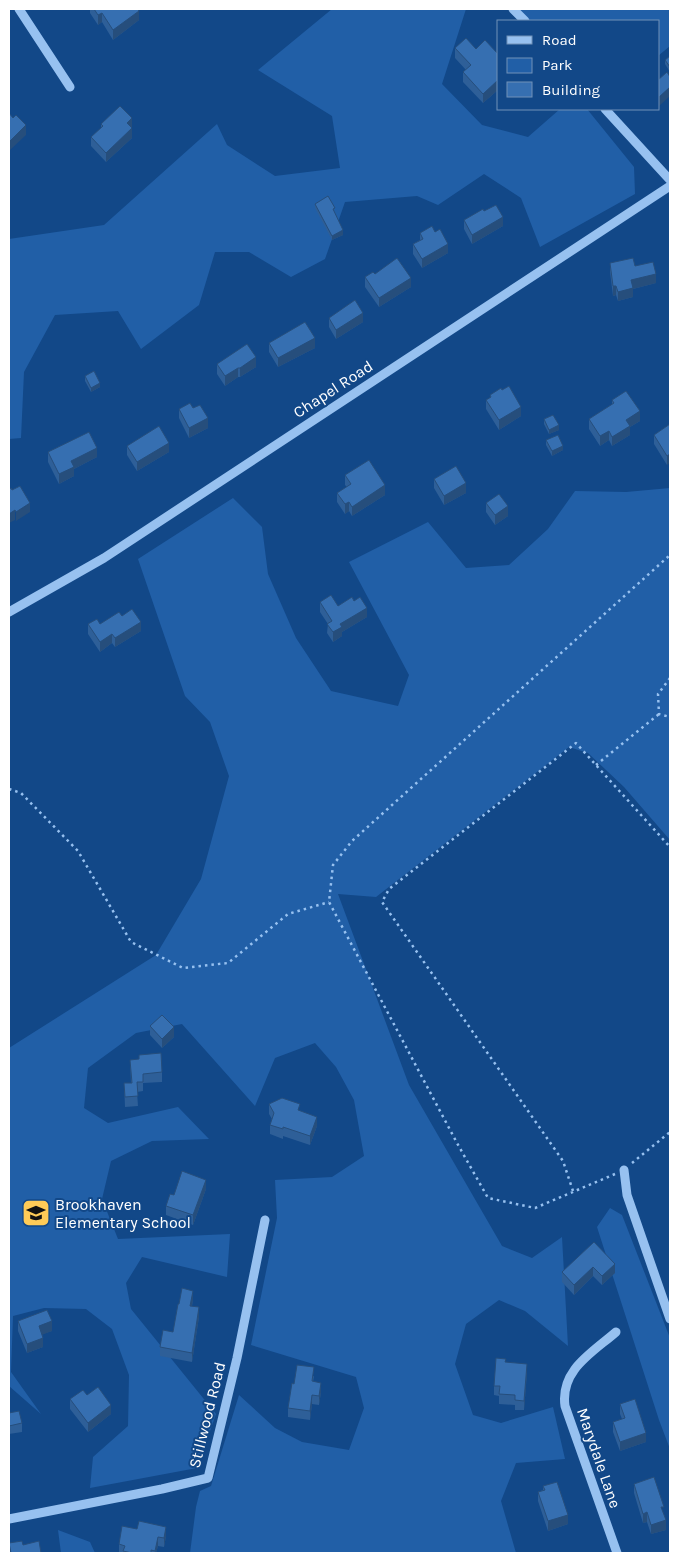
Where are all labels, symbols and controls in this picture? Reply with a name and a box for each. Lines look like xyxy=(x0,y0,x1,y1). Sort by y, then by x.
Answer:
legend xyxy=(497,20,659,110)
text: Road xyxy=(542,31,577,49)
text: Park xyxy=(542,56,572,74)
text: Building xyxy=(542,81,600,99)
street label: Chapel Road xyxy=(290,356,376,422)
place label: Brookhaven Elementary School xyxy=(55,1195,191,1232)
school or university icon: Brookhaven Elementary School xyxy=(21,1198,51,1228)
street label: Stillwood Road xyxy=(185,1360,229,1470)
street label: Marydale Lane xyxy=(573,1405,625,1511)

